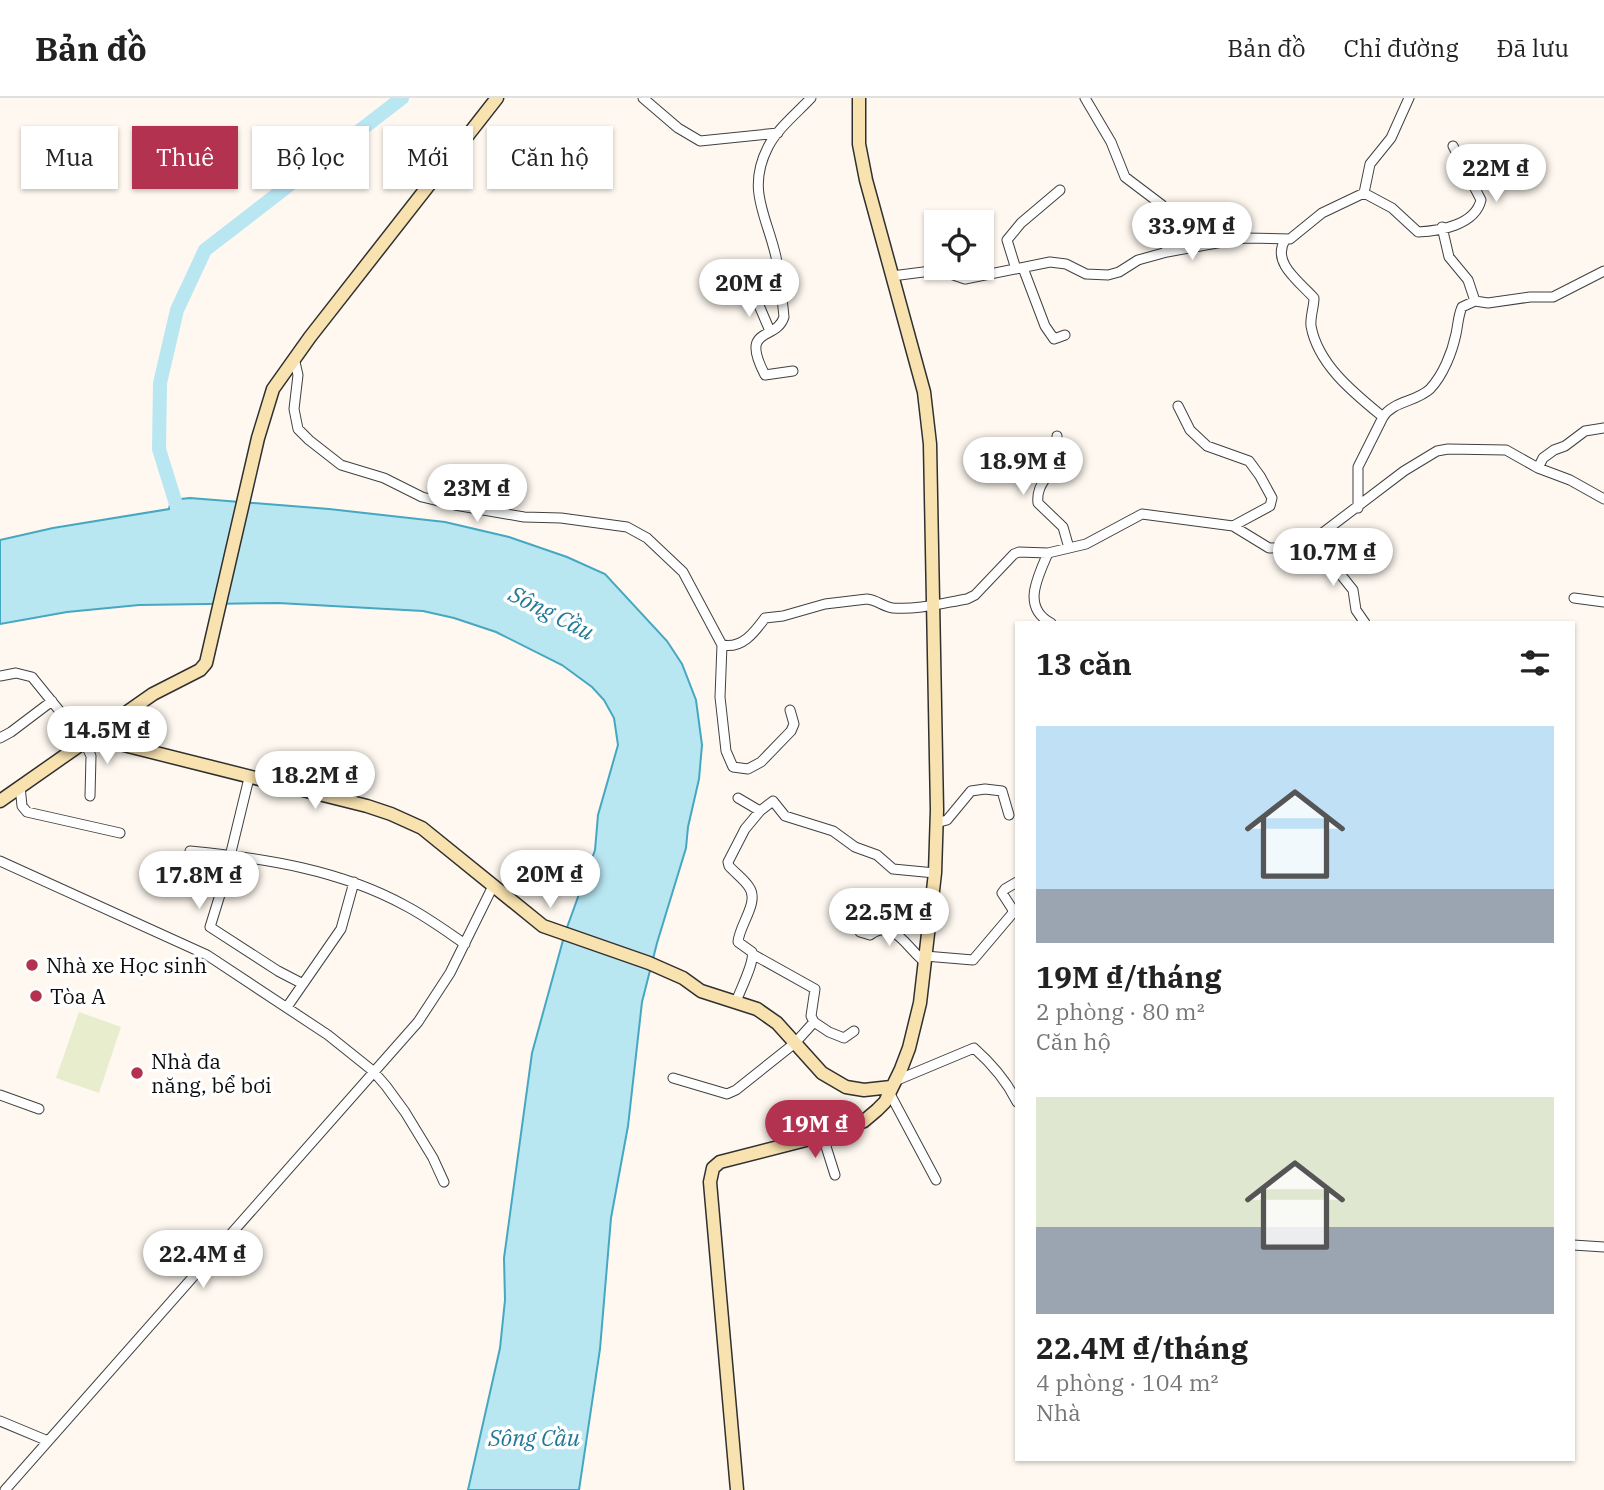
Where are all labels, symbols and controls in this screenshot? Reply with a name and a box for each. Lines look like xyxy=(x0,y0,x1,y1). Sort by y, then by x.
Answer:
text: Bản đồ xyxy=(35,27,147,70)
text: Bản đồ xyxy=(1227,32,1305,64)
text: Chỉ đường xyxy=(1343,32,1458,64)
text: Đã lưu xyxy=(1496,32,1569,64)
chip: Mua xyxy=(21,126,118,189)
chip: Thuê xyxy=(132,126,238,189)
chip: Bộ lọc xyxy=(252,126,369,189)
chip: Mới xyxy=(383,126,473,189)
chip: Căn hộ xyxy=(487,126,613,189)
pin: 22M ₫ xyxy=(1447,144,1545,204)
text: 22M ₫ xyxy=(1462,152,1530,182)
pin: 33.9M ₫ xyxy=(1127,202,1257,262)
map controls xyxy=(924,210,994,280)
button: locate xyxy=(924,210,994,280)
text: 33.9M ₫ xyxy=(1148,210,1236,240)
pin: 20M ₫ xyxy=(700,260,798,319)
text: 20M ₫ xyxy=(715,267,783,297)
pin: 18.9M ₫ xyxy=(958,438,1088,497)
text: 18.9M ₫ xyxy=(979,445,1067,475)
pin: 23M ₫ xyxy=(428,464,526,524)
text: 23M ₫ xyxy=(443,472,511,502)
pin: 10.7M ₫ xyxy=(1268,528,1398,588)
text: 10.7M ₫ xyxy=(1289,536,1377,566)
water label: Sông Cầu xyxy=(503,577,600,646)
text: 13 căn xyxy=(1036,644,1132,683)
icon: filters xyxy=(1516,644,1554,682)
pin: 14.5M ₫ xyxy=(42,706,172,766)
text: 14.5M ₫ xyxy=(63,714,151,744)
pin: 18.2M ₫ xyxy=(250,752,380,811)
text: 18.2M ₫ xyxy=(271,759,359,789)
icon: home xyxy=(1232,771,1358,897)
pin: 20M ₫ xyxy=(501,850,599,910)
pin: 17.8M ₫ xyxy=(134,852,264,911)
text: 20M ₫ xyxy=(516,858,584,888)
text: 17.8M ₫ xyxy=(155,859,243,889)
pin: 22.5M ₫ xyxy=(824,888,954,948)
text: 22.5M ₫ xyxy=(845,896,933,926)
place label: Nhà xe Học sinh xyxy=(46,951,207,979)
marker: Nhà xe Học sinh xyxy=(24,957,40,973)
text: 19M ₫/tháng xyxy=(1036,957,1222,996)
place label: Tòa A xyxy=(50,982,106,1010)
marker: Tòa A xyxy=(28,988,44,1004)
text: 2 phòng · 80 m² xyxy=(1036,996,1205,1026)
text: Căn hộ xyxy=(1036,1026,1111,1056)
place label: Nhà đa năng, bể bơi xyxy=(151,1047,272,1099)
marker: Nhà đa năng, bể bơi xyxy=(129,1065,145,1081)
pin: 19M ₫ xyxy=(766,1100,864,1160)
text: 19M ₫ xyxy=(781,1108,849,1138)
icon: home xyxy=(1232,1142,1358,1268)
pin: 22.4M ₫ xyxy=(138,1230,268,1290)
text: 22.4M ₫ xyxy=(159,1238,247,1268)
text: 22.4M ₫/tháng xyxy=(1036,1328,1248,1367)
text: 4 phòng · 104 m² xyxy=(1036,1367,1219,1397)
text: Nhà xyxy=(1036,1397,1081,1427)
water label: Sông Cầu xyxy=(487,1422,580,1452)

